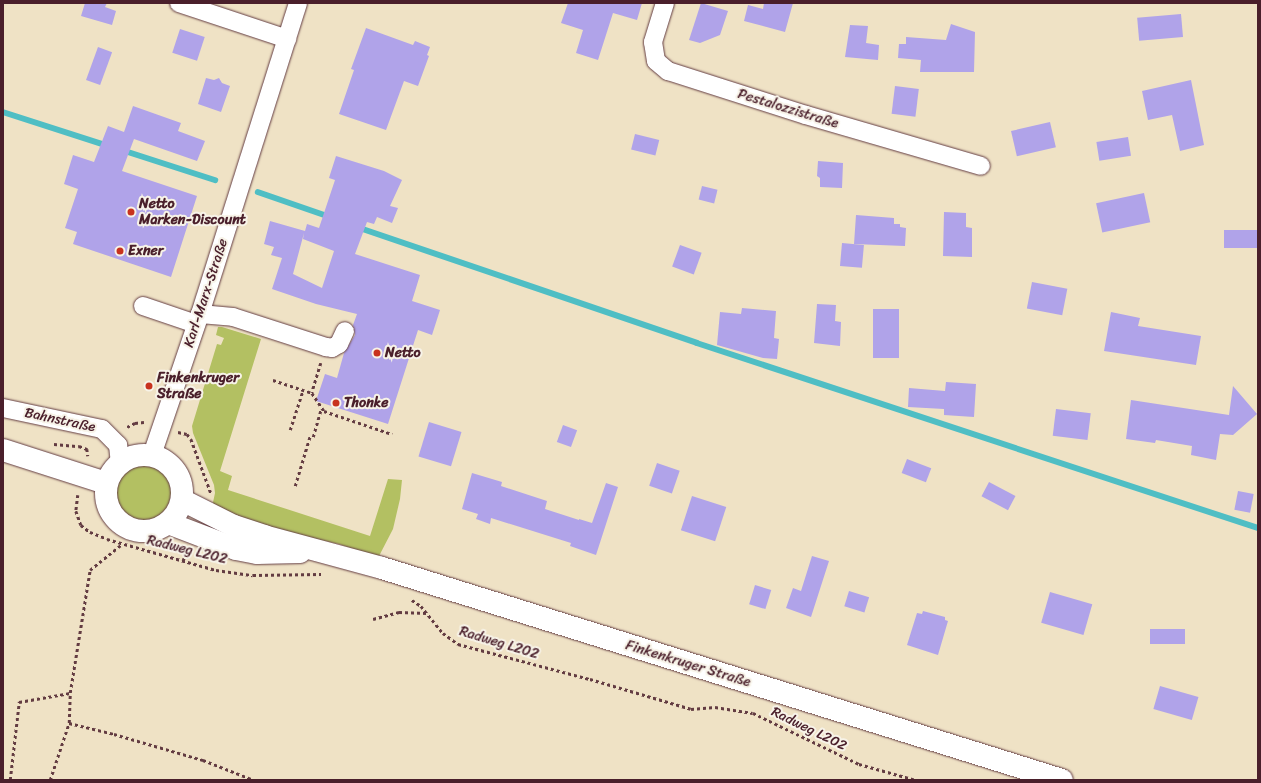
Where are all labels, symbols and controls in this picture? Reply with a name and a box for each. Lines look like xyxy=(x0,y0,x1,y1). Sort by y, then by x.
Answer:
street label: Pestalozzistraße xyxy=(736,86,840,132)
place label: Netto Marken-Discount xyxy=(139,196,246,228)
marker: Netto Marken-Discount xyxy=(126,207,136,217)
street label: Karl-Marx-Straße xyxy=(180,236,232,350)
place label: Exner xyxy=(128,243,163,259)
marker: Exner xyxy=(115,246,125,256)
place label: Netto xyxy=(385,345,421,361)
marker: Netto xyxy=(372,348,382,358)
place label: Finkenkruger Straße xyxy=(157,370,239,402)
marker: Finkenkruger Straße xyxy=(144,381,154,391)
place label: Thonke xyxy=(344,395,388,411)
marker: Thonke xyxy=(331,398,341,408)
street label: Bahnstraße xyxy=(23,404,97,436)
street label: Radweg L202 xyxy=(145,532,229,568)
street label: Radweg L202 xyxy=(457,623,541,663)
street label: Finkenkruger Straße xyxy=(623,637,753,691)
street label: Radweg L202 xyxy=(768,703,850,755)

